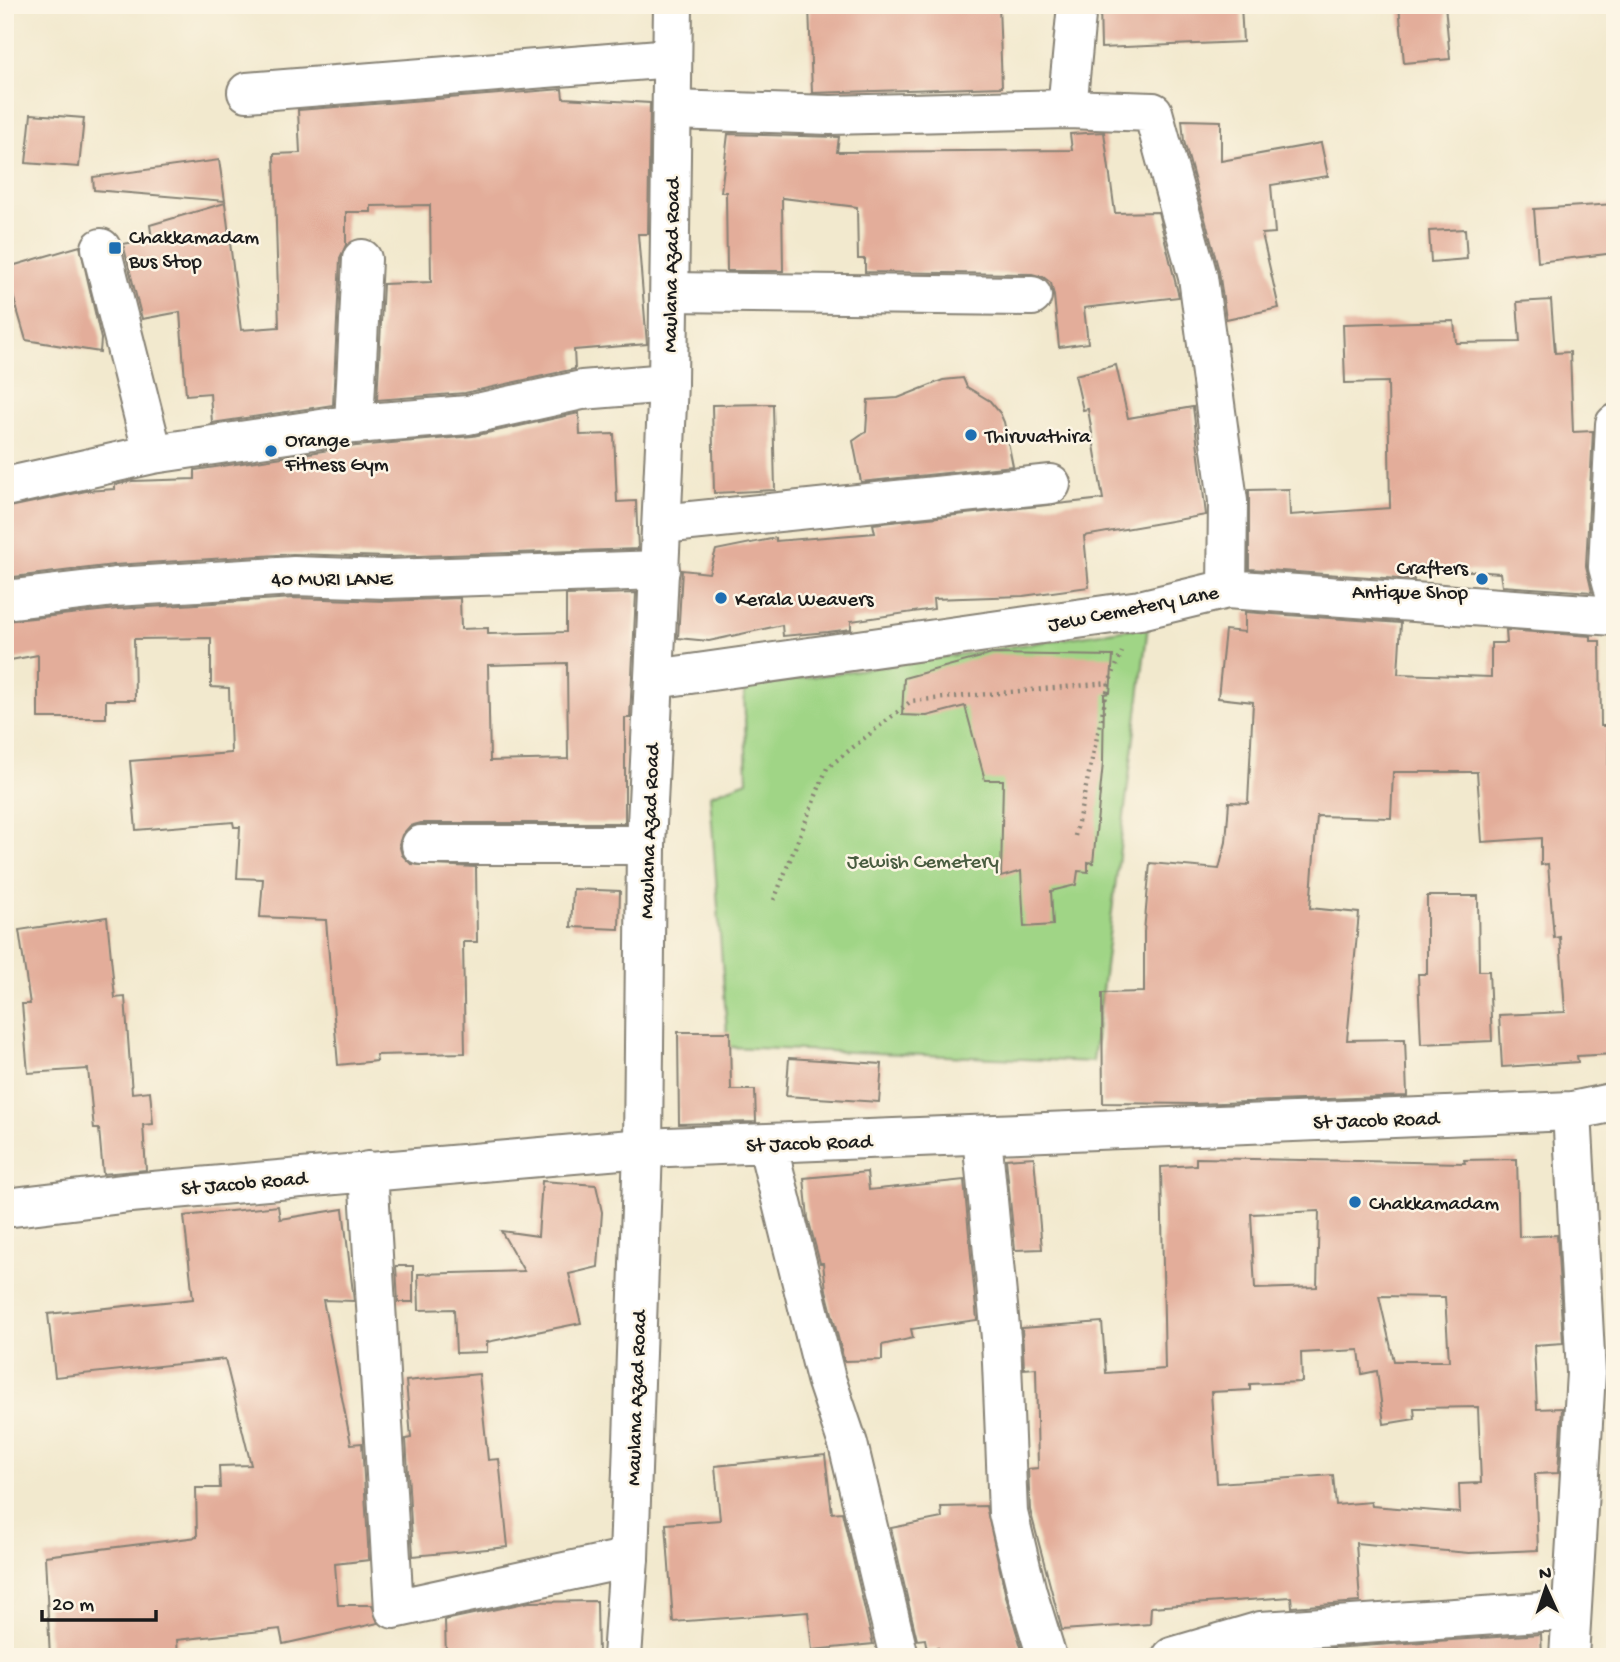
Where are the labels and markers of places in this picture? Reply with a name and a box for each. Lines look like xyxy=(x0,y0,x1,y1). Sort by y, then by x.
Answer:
place label: Chakkamadam Bus Stop xyxy=(128,227,259,276)
marker: Chakkamadam Bus Stop xyxy=(107,240,123,256)
place label: Thiruvathira xyxy=(984,426,1092,451)
marker: Thiruvathira xyxy=(963,427,979,443)
place label: Orange Fitness Gym xyxy=(284,430,389,479)
marker: Orange Fitness Gym xyxy=(263,443,279,459)
place label: Crafters Antique Shop xyxy=(1352,558,1469,607)
marker: Crafters Antique Shop xyxy=(1474,571,1490,587)
place label: Kerala Weavers xyxy=(735,589,875,614)
marker: Kerala Weavers xyxy=(713,590,729,606)
place label: Chakkamadam xyxy=(1369,1193,1499,1218)
marker: Chakkamadam xyxy=(1347,1194,1363,1210)

